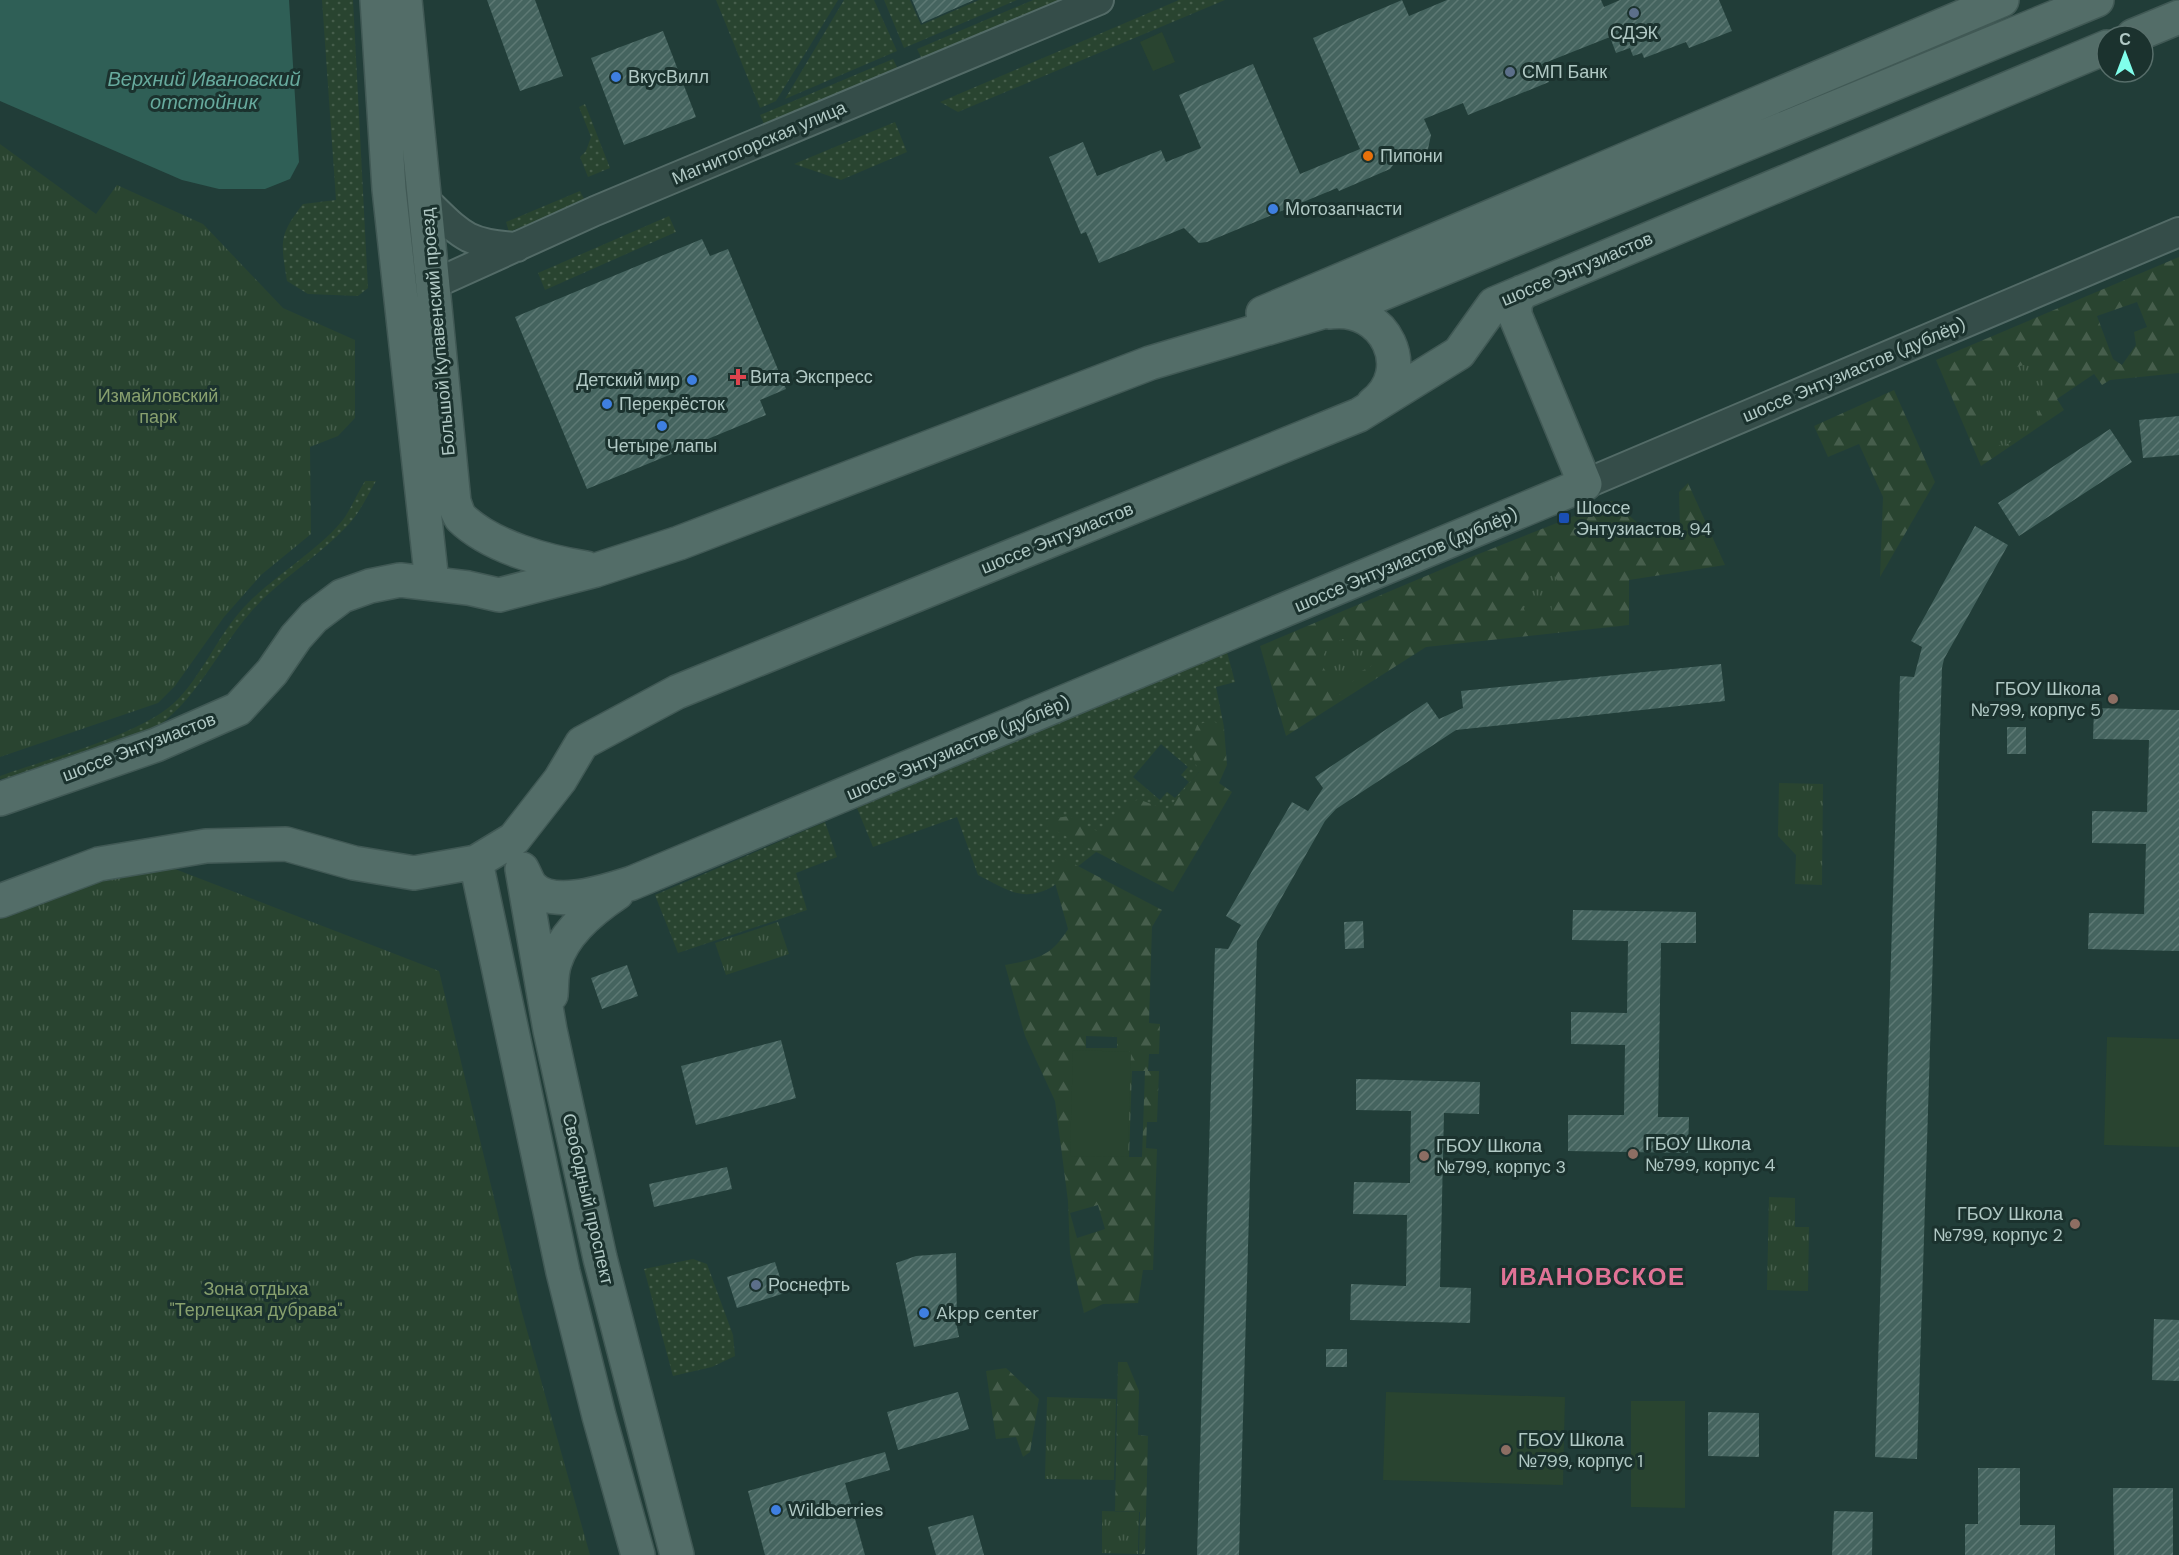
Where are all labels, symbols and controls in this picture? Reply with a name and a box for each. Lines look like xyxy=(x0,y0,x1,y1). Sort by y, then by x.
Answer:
marker: СДЭК xyxy=(1627,6,1641,20)
place label: СДЭК xyxy=(1610,21,1659,45)
north arrow xyxy=(2095,24,2155,84)
text: С xyxy=(2119,29,2131,50)
place label: СМП Банк xyxy=(1522,60,1607,84)
place label: ВкусВилл xyxy=(628,65,709,89)
marker: СМП Банк xyxy=(1503,65,1517,79)
water label: Верхний Ивановский отстойник xyxy=(107,66,301,115)
marker: ВкусВилл xyxy=(609,70,623,84)
street label: Магнитогорская улица xyxy=(668,95,851,191)
place label: Пипони xyxy=(1380,144,1443,168)
marker: Пипони xyxy=(1361,149,1375,163)
place label: Мотозапчасти xyxy=(1285,197,1402,221)
marker: Мотозапчасти xyxy=(1266,202,1280,216)
street label: Большой Купавенский проезд xyxy=(415,207,461,457)
street label: шоссе Энтузиастов xyxy=(1498,226,1656,312)
street label: шоссе Энтузиастов (дублёр) xyxy=(1739,312,1969,428)
place label: Вита Экспресс xyxy=(750,365,873,389)
place label: Детский мир xyxy=(576,368,680,392)
marker: Вита Экспресс xyxy=(731,370,745,384)
marker: Детский мир xyxy=(685,373,699,387)
park label: Измайловский парк xyxy=(98,384,218,429)
place label: Перекрёсток xyxy=(619,392,725,416)
marker: Перекрёсток xyxy=(600,397,614,411)
marker: Четыре лапы xyxy=(655,419,669,433)
place label: Четыре лапы xyxy=(607,434,717,458)
street label: шоссе Энтузиастов xyxy=(977,496,1137,580)
place label: Шоссе Энтузиастов, 94 xyxy=(1576,496,1712,541)
street label: шоссе Энтузиастов (дублёр) xyxy=(1291,502,1521,618)
marker: Шоссе Энтузиастов, 94 xyxy=(1557,511,1571,525)
place label: ГБОУ Школа №799, корпус 5 xyxy=(1970,677,2102,722)
street label: шоссе Энтузиастов (дублёр) xyxy=(843,690,1073,806)
marker: ГБОУ Школа №799, корпус 5 xyxy=(2106,692,2120,706)
street label: шоссе Энтузиастов xyxy=(59,707,219,787)
street label: Свободный проспект xyxy=(557,1111,619,1287)
place label: ГБОУ Школа №799, корпус 4 xyxy=(1645,1132,1776,1177)
place label: ГБОУ Школа №799, корпус 3 xyxy=(1436,1134,1566,1179)
marker: ГБОУ Школа №799, корпус 4 xyxy=(1626,1147,1640,1161)
marker: ГБОУ Школа №799, корпус 3 xyxy=(1417,1149,1431,1163)
place label: ГБОУ Школа №799, корпус 2 xyxy=(1933,1202,2064,1247)
marker: ГБОУ Школа №799, корпус 2 xyxy=(2068,1217,2082,1231)
district label: ИВАНОВСКОЕ xyxy=(1501,1261,1685,1292)
place label: Роснефть xyxy=(768,1273,850,1297)
park label: Зона отдыха "Терлецкая дубрава" xyxy=(170,1277,342,1322)
marker: Роснефть xyxy=(749,1278,763,1292)
place label: Akpp center xyxy=(936,1301,1039,1325)
marker: Akpp center xyxy=(917,1306,931,1320)
place label: ГБОУ Школа №799, корпус 1 xyxy=(1518,1428,1643,1473)
marker: ГБОУ Школа №799, корпус 1 xyxy=(1499,1443,1513,1457)
place label: Wildberries xyxy=(788,1498,883,1522)
marker: Wildberries xyxy=(769,1503,783,1517)

